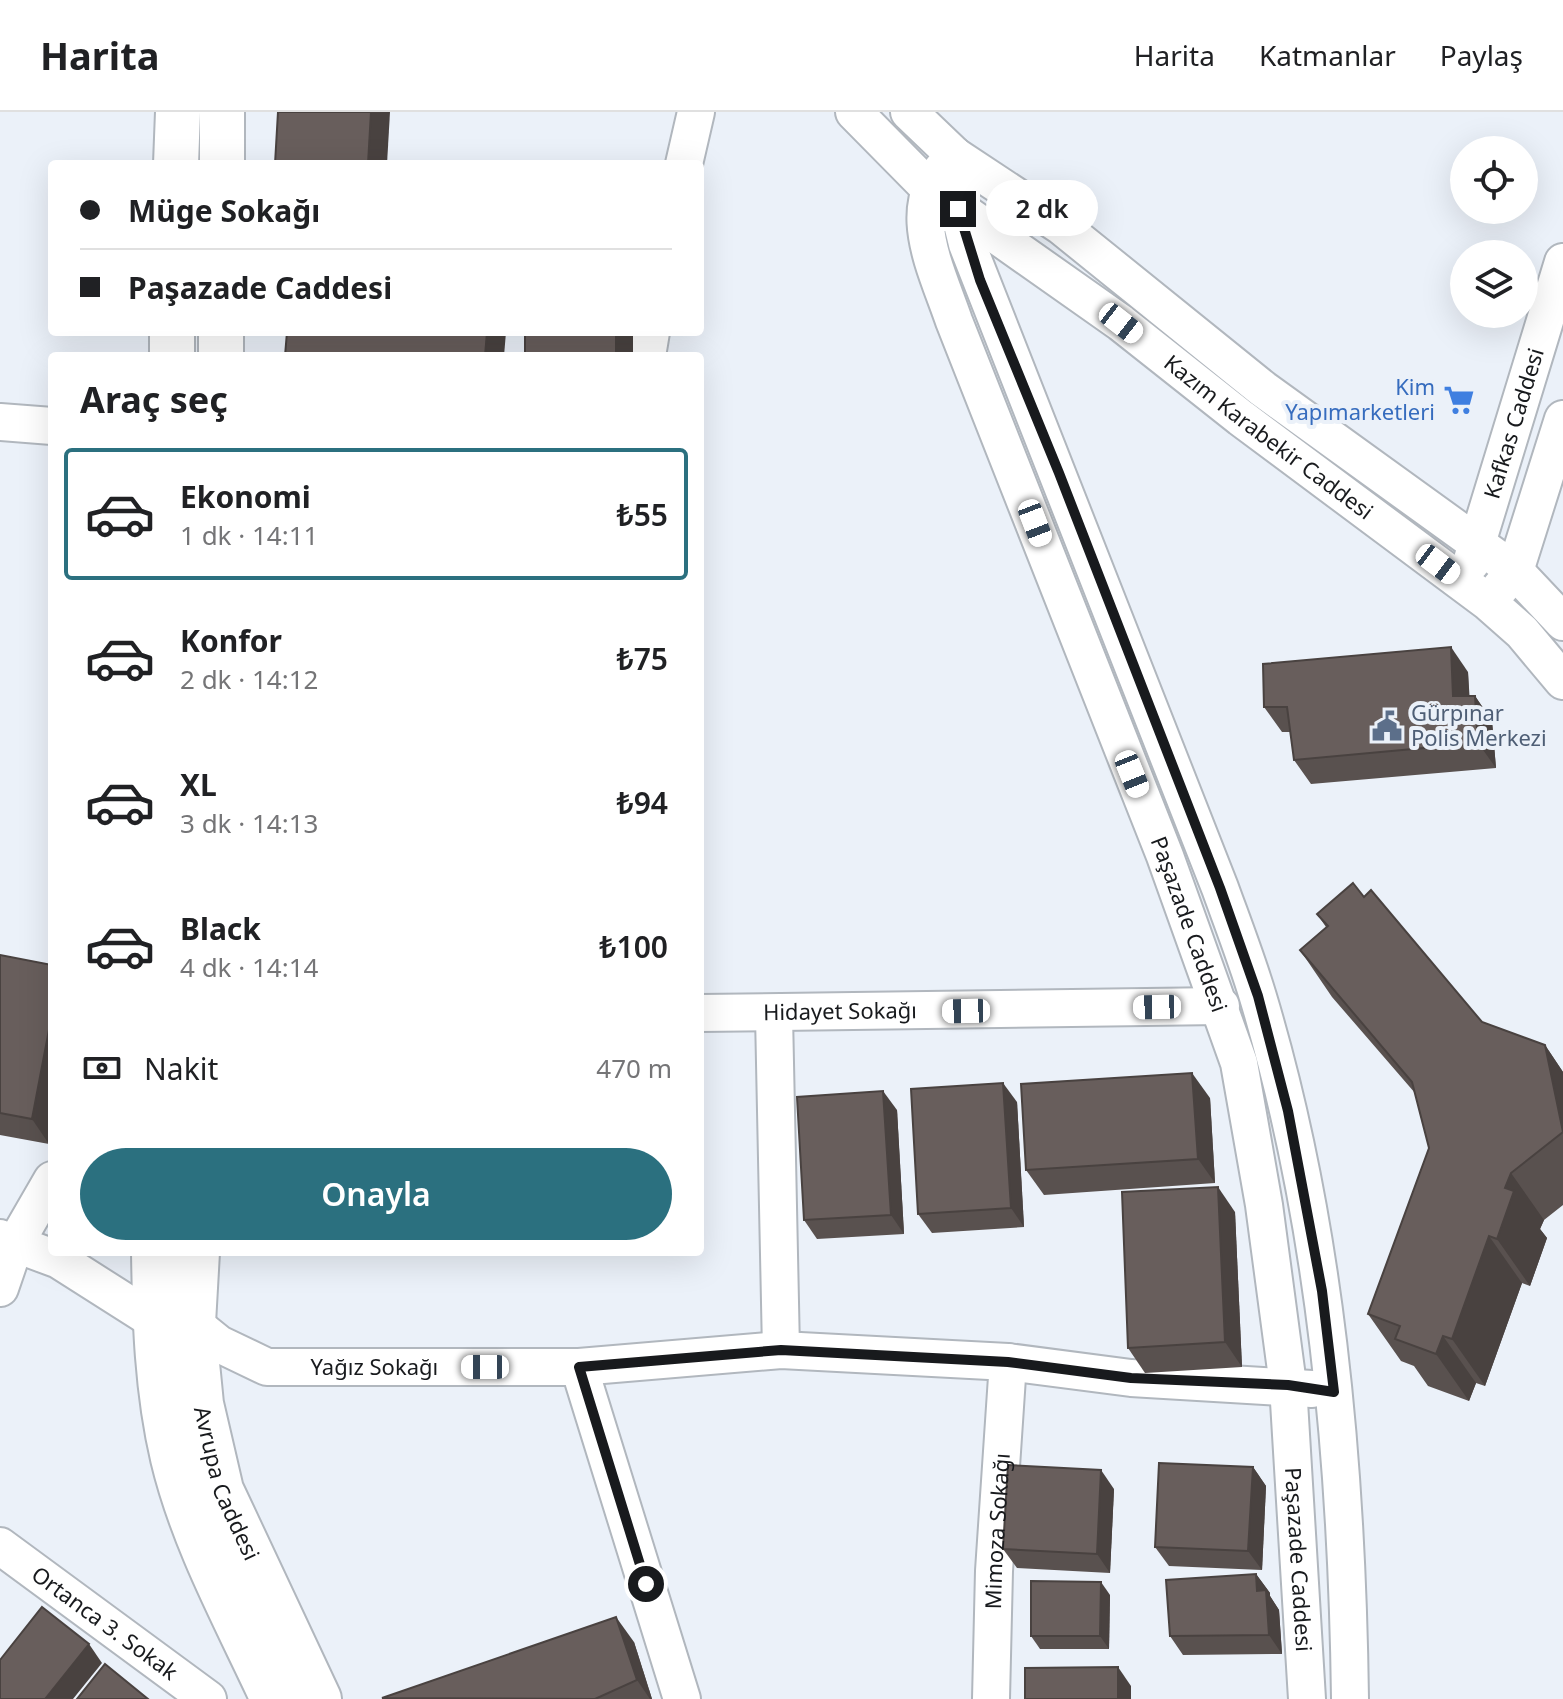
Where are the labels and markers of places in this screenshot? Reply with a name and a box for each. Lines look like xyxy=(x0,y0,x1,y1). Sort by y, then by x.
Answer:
place label: Kim Yapımarketleri xyxy=(1285,371,1435,426)
supermarket icon: Kim Yapımarketleri xyxy=(1442,383,1476,417)
place label: Gürpınar Polis Merkezi xyxy=(1411,697,1547,752)
public building icon: Gürpınar Polis Merkezi xyxy=(1370,709,1404,743)

